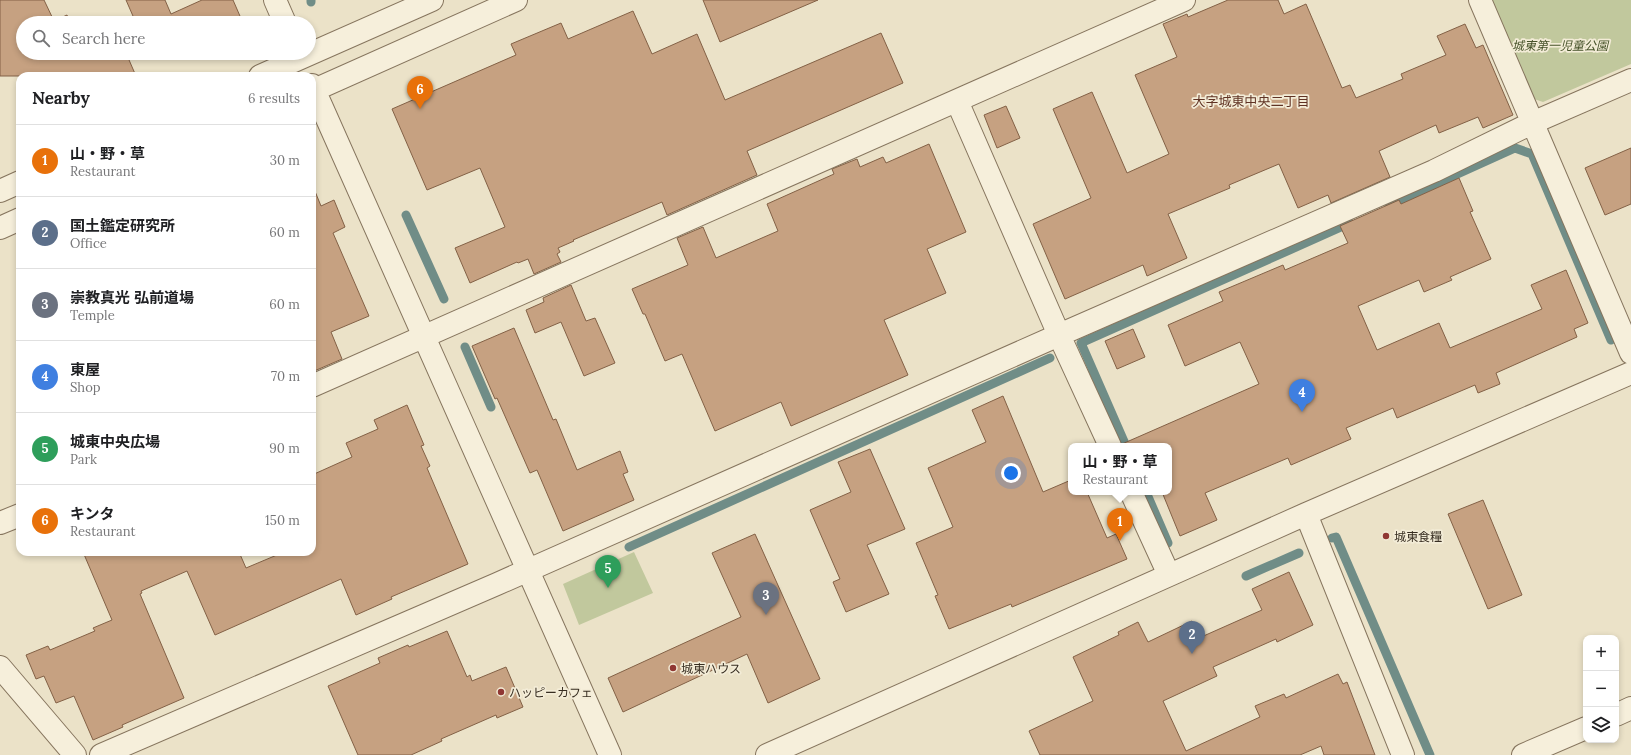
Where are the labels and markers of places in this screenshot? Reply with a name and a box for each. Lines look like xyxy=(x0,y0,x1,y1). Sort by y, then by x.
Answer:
pin: 6 xyxy=(407,76,433,109)
pin: 4 xyxy=(1289,379,1315,412)
pin: 1 xyxy=(1107,508,1133,541)
place label: 城東食糧 xyxy=(1394,529,1442,544)
marker: 城東食糧 xyxy=(1381,531,1391,541)
pin: 5 xyxy=(595,555,621,588)
pin: 3 xyxy=(753,582,779,615)
pin: 2 xyxy=(1179,621,1205,654)
place label: 城東ハウス xyxy=(681,661,741,676)
marker: 城東ハウス xyxy=(668,663,678,673)
place label: ハッピーカフェ xyxy=(509,685,593,700)
marker: ハッピーカフェ xyxy=(496,687,506,697)

